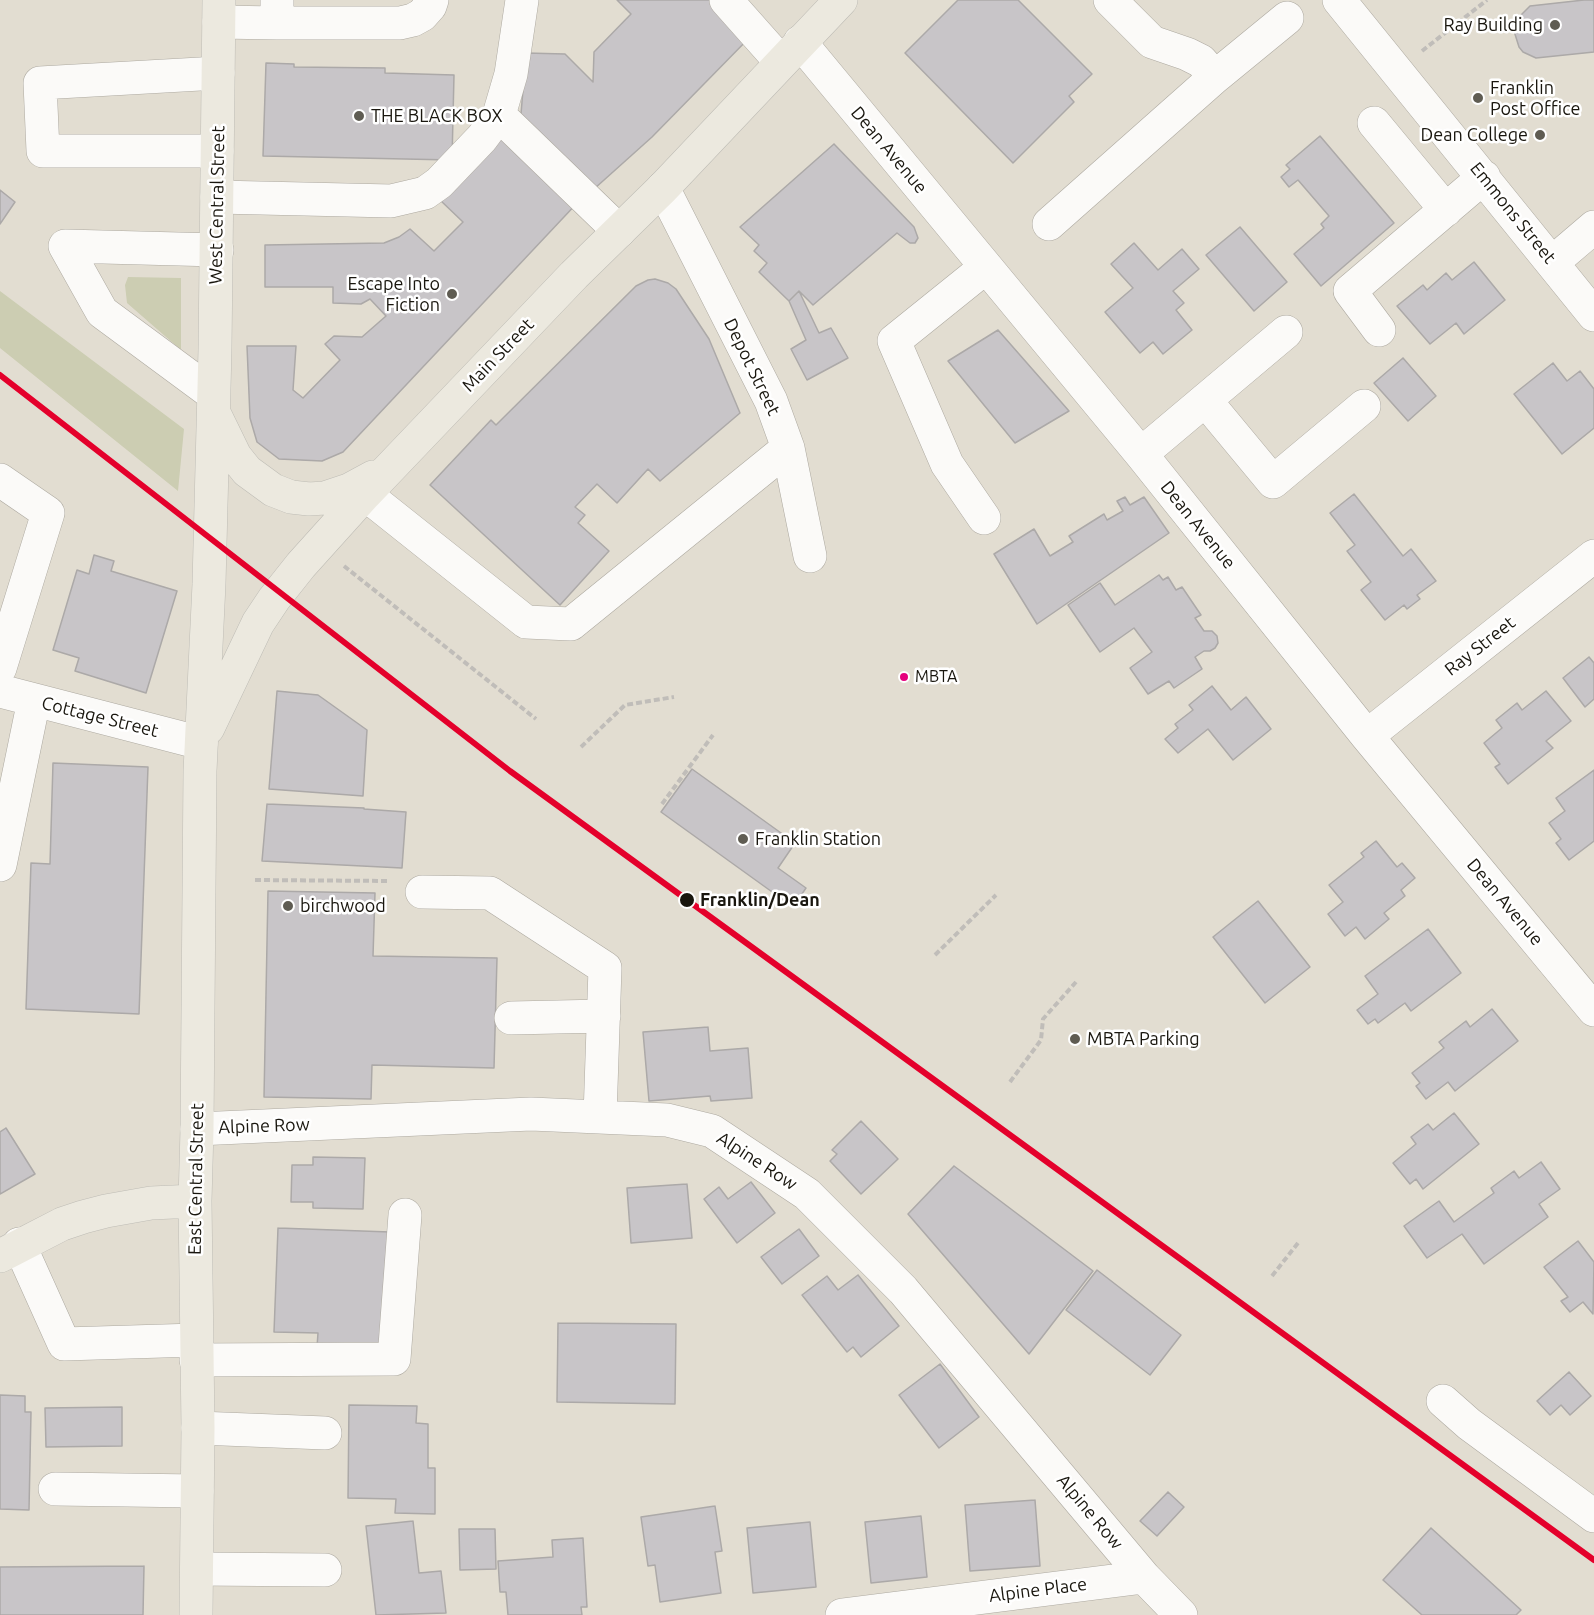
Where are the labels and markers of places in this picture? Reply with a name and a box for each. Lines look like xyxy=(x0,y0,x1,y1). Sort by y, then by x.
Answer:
place label: Ray Building xyxy=(1443,14,1543,36)
marker: Ray Building xyxy=(1548,18,1562,32)
place label: Franklin Post Office xyxy=(1490,77,1580,119)
marker: Franklin Post Office xyxy=(1471,91,1485,105)
place label: THE BLACK BOX xyxy=(371,105,503,127)
marker: THE BLACK BOX xyxy=(352,109,366,123)
place label: Dean College xyxy=(1421,124,1528,146)
marker: Dean College xyxy=(1533,128,1547,142)
place label: Escape Into Fiction xyxy=(347,273,440,316)
marker: Escape Into Fiction xyxy=(445,287,459,301)
place label: MBTA xyxy=(915,667,957,687)
marker: MBTA xyxy=(898,671,910,683)
place label: Franklin Station xyxy=(755,828,881,850)
marker: Franklin Station xyxy=(736,832,750,846)
place label: Franklin/Dean xyxy=(700,889,820,911)
marker: Franklin/Dean xyxy=(678,891,696,909)
place label: birchwood xyxy=(300,895,386,917)
marker: birchwood xyxy=(281,899,295,913)
place label: MBTA Parking xyxy=(1087,1028,1200,1050)
marker: MBTA Parking xyxy=(1068,1032,1082,1046)

